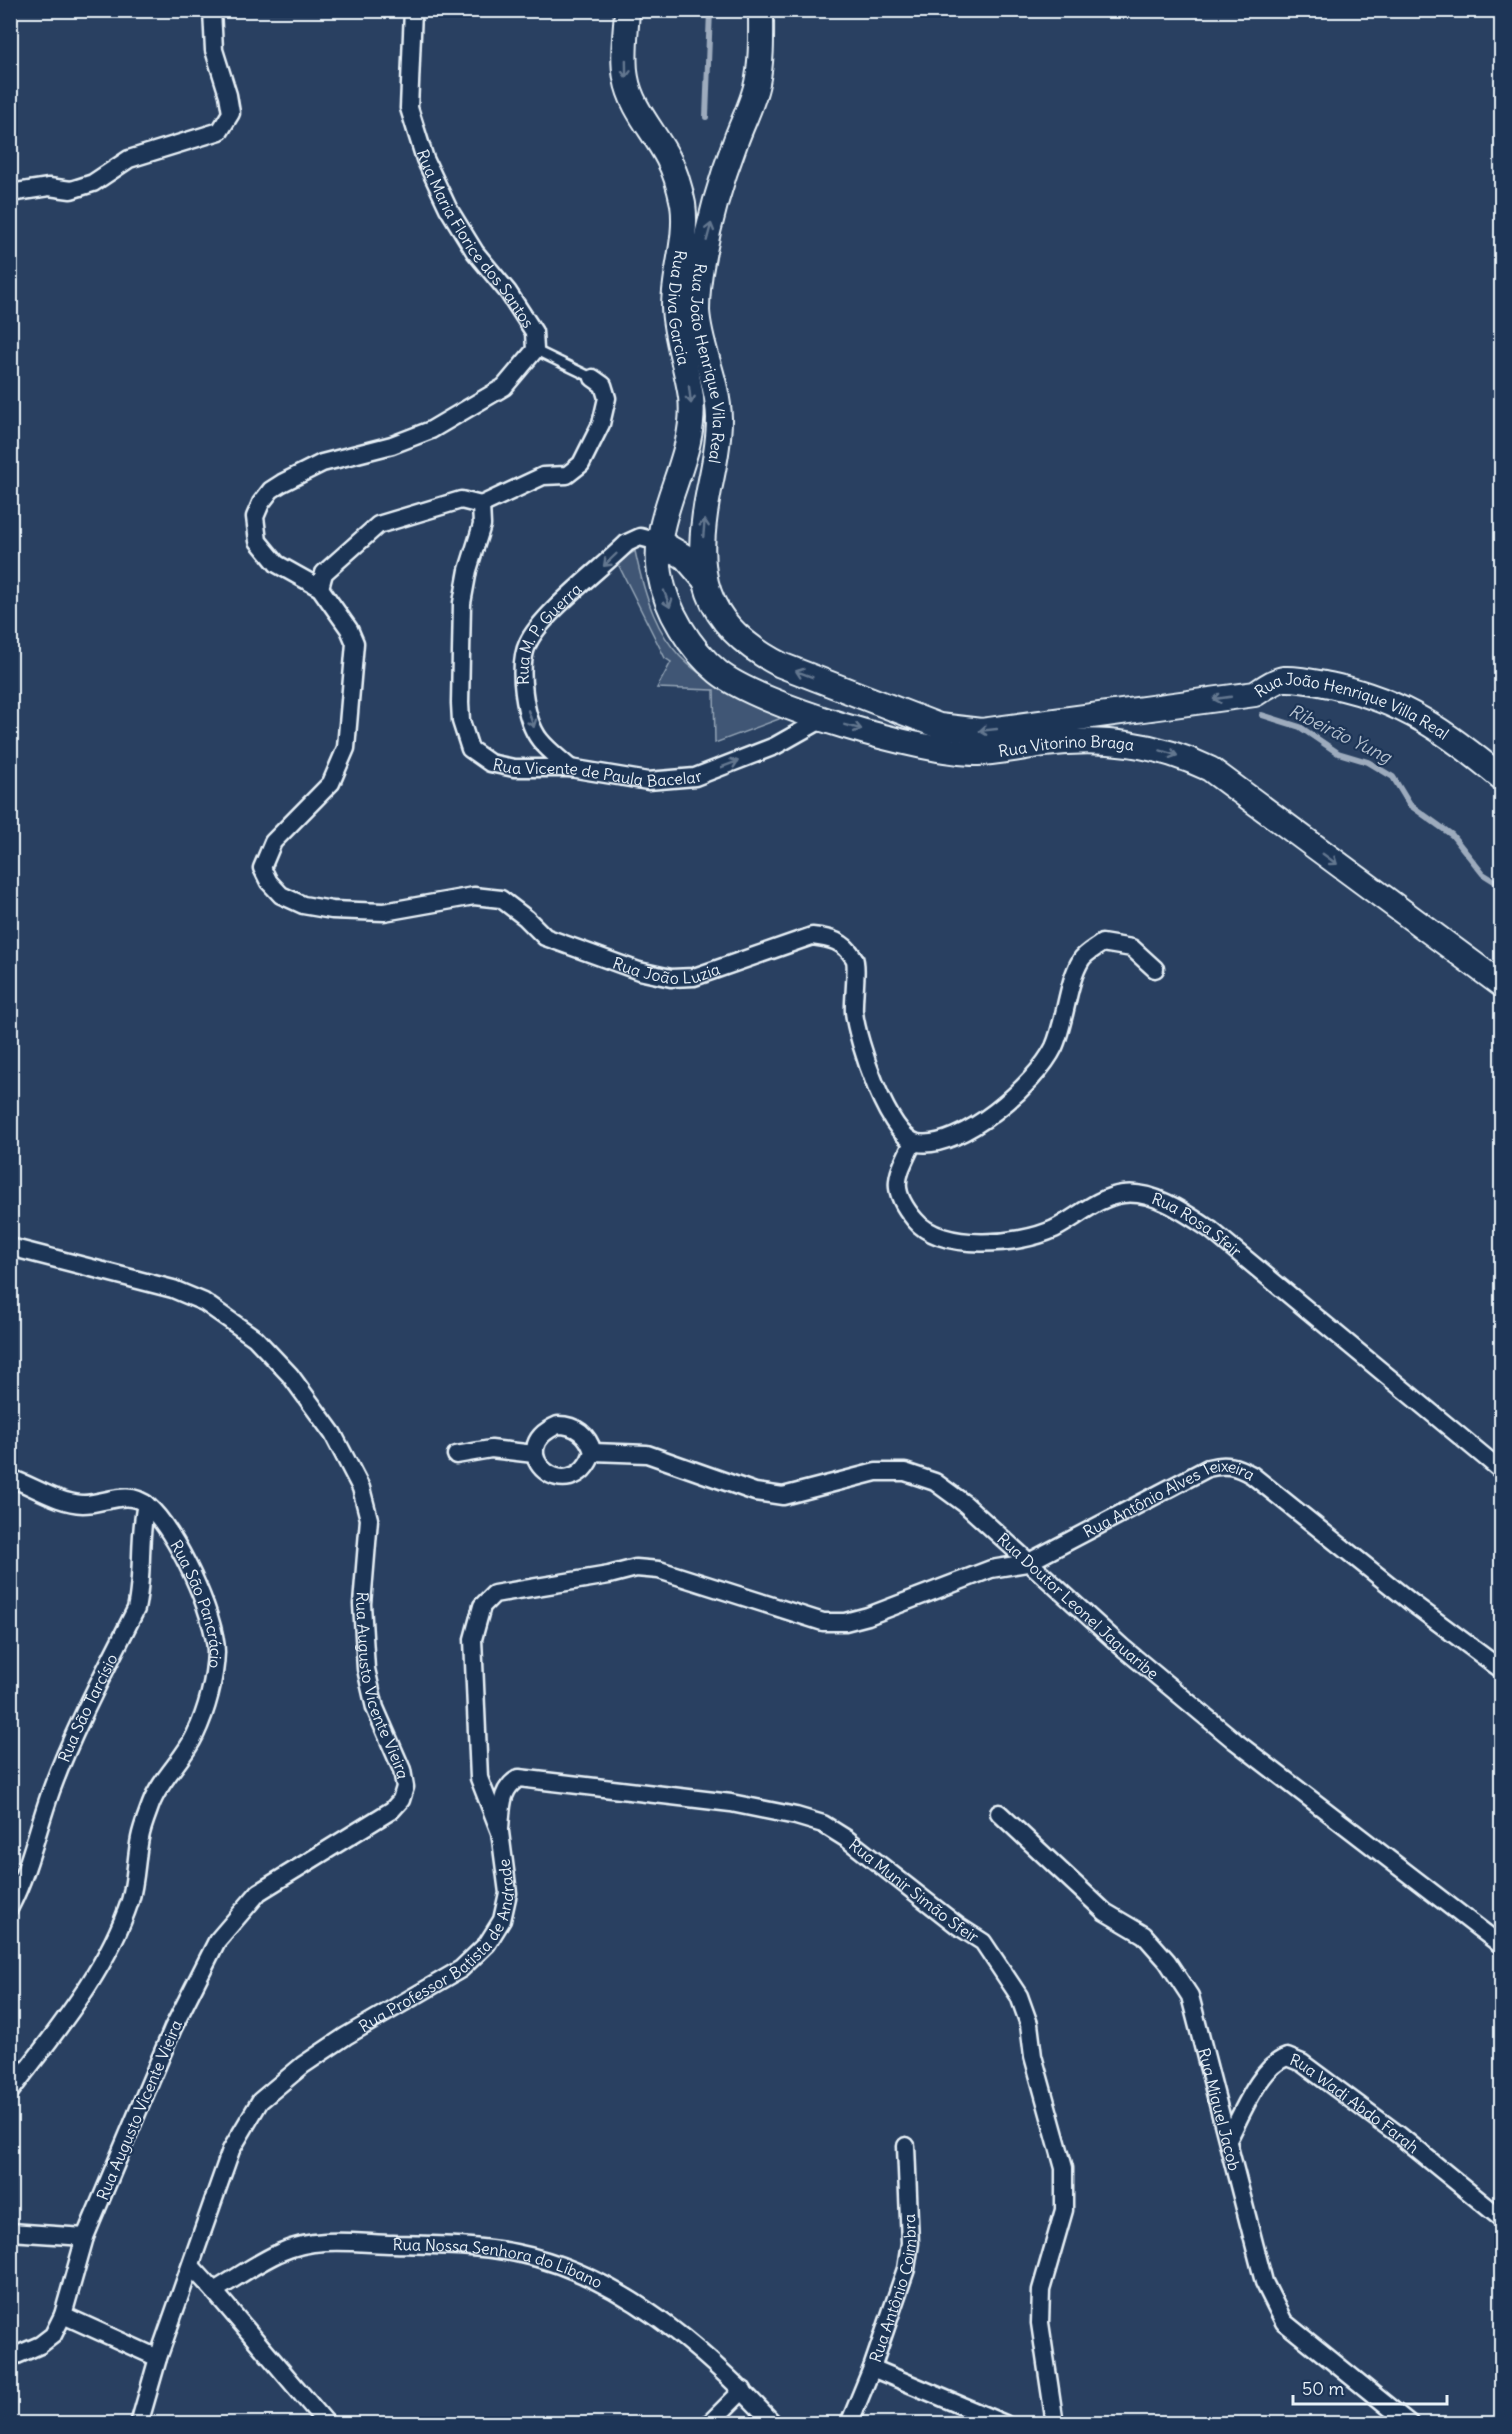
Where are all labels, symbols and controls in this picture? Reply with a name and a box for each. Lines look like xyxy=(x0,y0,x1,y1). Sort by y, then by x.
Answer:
one-way arrow xyxy=(620,58,632,78)
street label: Rua Maria Florice dos Santos xyxy=(413,147,539,332)
one-way arrow xyxy=(704,223,715,242)
street label: Rua Diva Garcia xyxy=(664,249,694,367)
street label: Rua João Henrique Vila Real xyxy=(687,262,729,465)
one-way arrow xyxy=(684,385,695,405)
one-way arrow xyxy=(699,518,710,538)
one-way arrow xyxy=(602,553,617,567)
street label: Rua M. P. Guerra xyxy=(513,579,586,685)
one-way arrow xyxy=(662,589,673,608)
one-way arrow xyxy=(795,667,813,678)
street label: Rua João Henrique Villa Real xyxy=(1251,669,1453,744)
one-way arrow xyxy=(1213,693,1232,704)
water label: Ribeirão Yung xyxy=(1285,699,1397,769)
one-way arrow xyxy=(526,709,537,728)
one-way arrow xyxy=(843,722,862,733)
one-way arrow xyxy=(979,725,999,736)
street label: Rua Vitorino Braga xyxy=(997,731,1136,761)
one-way arrow xyxy=(1159,748,1178,759)
street label: Rua Vicente de Paula Bacelar xyxy=(491,754,705,791)
one-way arrow xyxy=(720,758,739,769)
one-way arrow xyxy=(1322,853,1338,866)
street label: Rua João Luzia xyxy=(610,952,723,988)
street label: Rua Rosa Sfeir xyxy=(1149,1188,1246,1261)
street label: Rua Antônio Alves Teixeira xyxy=(1080,1456,1258,1542)
street label: Rua Doutor Leonel Jaguaribe xyxy=(993,1528,1163,1683)
street label: Rua São Pancrácio xyxy=(166,1536,226,1669)
street label: Rua Augusto Vicente Vieira xyxy=(352,1591,413,1780)
street label: Rua São Tarcísio xyxy=(53,1650,122,1765)
street label: Rua Munir Simão Sfeir xyxy=(845,1834,983,1947)
street label: Rua Professor Batista de Andrade xyxy=(355,1858,518,2036)
street label: Rua Augusto Vicente Vieira xyxy=(92,2017,186,2203)
street label: Rua Miguel Jacob xyxy=(1194,2046,1245,2173)
street label: Rua Wadi Abdo Farah xyxy=(1287,2049,1423,2157)
street label: Rua Antônio Coimbra xyxy=(865,2214,921,2365)
street label: Rua Nossa Senhora do Líbano xyxy=(392,2234,606,2292)
scale bar xyxy=(1293,2368,1448,2406)
text: 50 m xyxy=(1302,2377,1344,2400)

